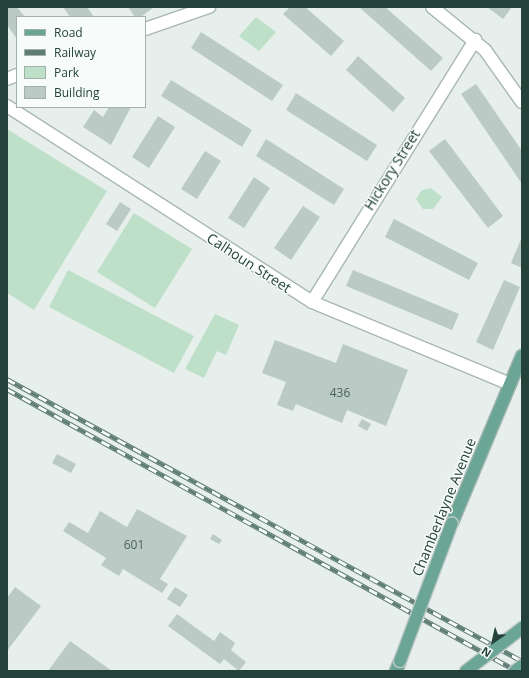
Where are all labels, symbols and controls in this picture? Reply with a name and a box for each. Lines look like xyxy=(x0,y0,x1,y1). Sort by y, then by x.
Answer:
legend xyxy=(16,16,146,108)
text: Road xyxy=(54,24,83,41)
text: Railway xyxy=(54,44,96,61)
text: Park xyxy=(54,64,79,81)
text: Building xyxy=(54,84,99,101)
street label: Hickory Street xyxy=(361,127,423,213)
street label: Calhoun Street xyxy=(204,230,294,296)
house number: 436 xyxy=(330,386,350,400)
street label: Chamberlayne Avenue xyxy=(409,435,479,579)
house number: 601 xyxy=(124,538,144,552)
north arrow xyxy=(473,622,513,662)
text: N xyxy=(478,644,494,661)

